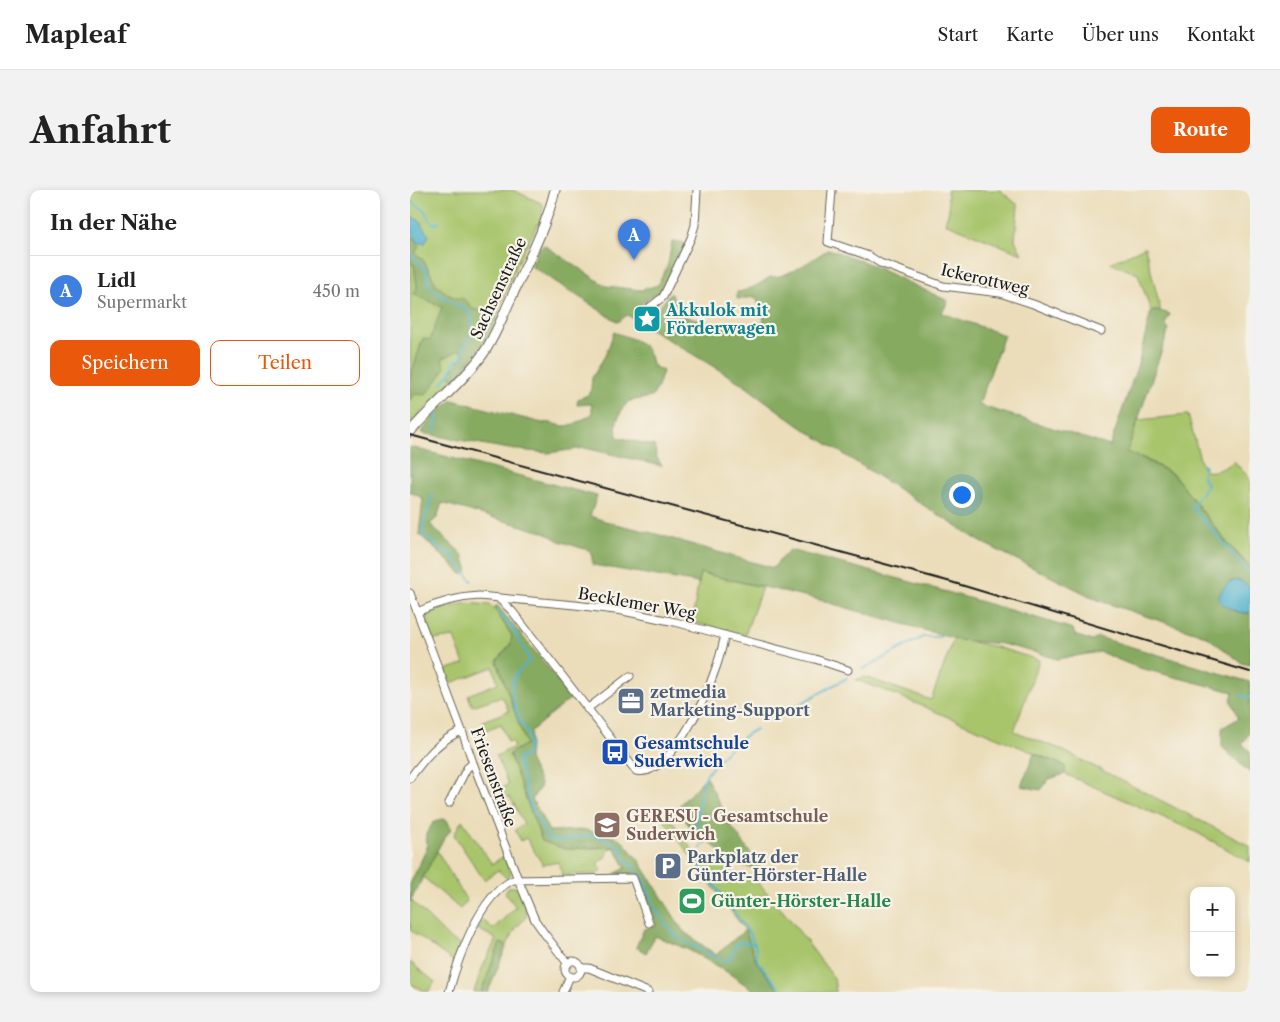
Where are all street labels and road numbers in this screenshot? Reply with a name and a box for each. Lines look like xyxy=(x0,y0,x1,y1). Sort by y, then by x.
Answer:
street label: Sachsenstraße xyxy=(466,234,530,342)
street label: Ickerottweg xyxy=(939,259,1031,299)
street label: Becklemer Weg xyxy=(577,583,698,623)
street label: Friesenstraße xyxy=(467,724,521,830)

